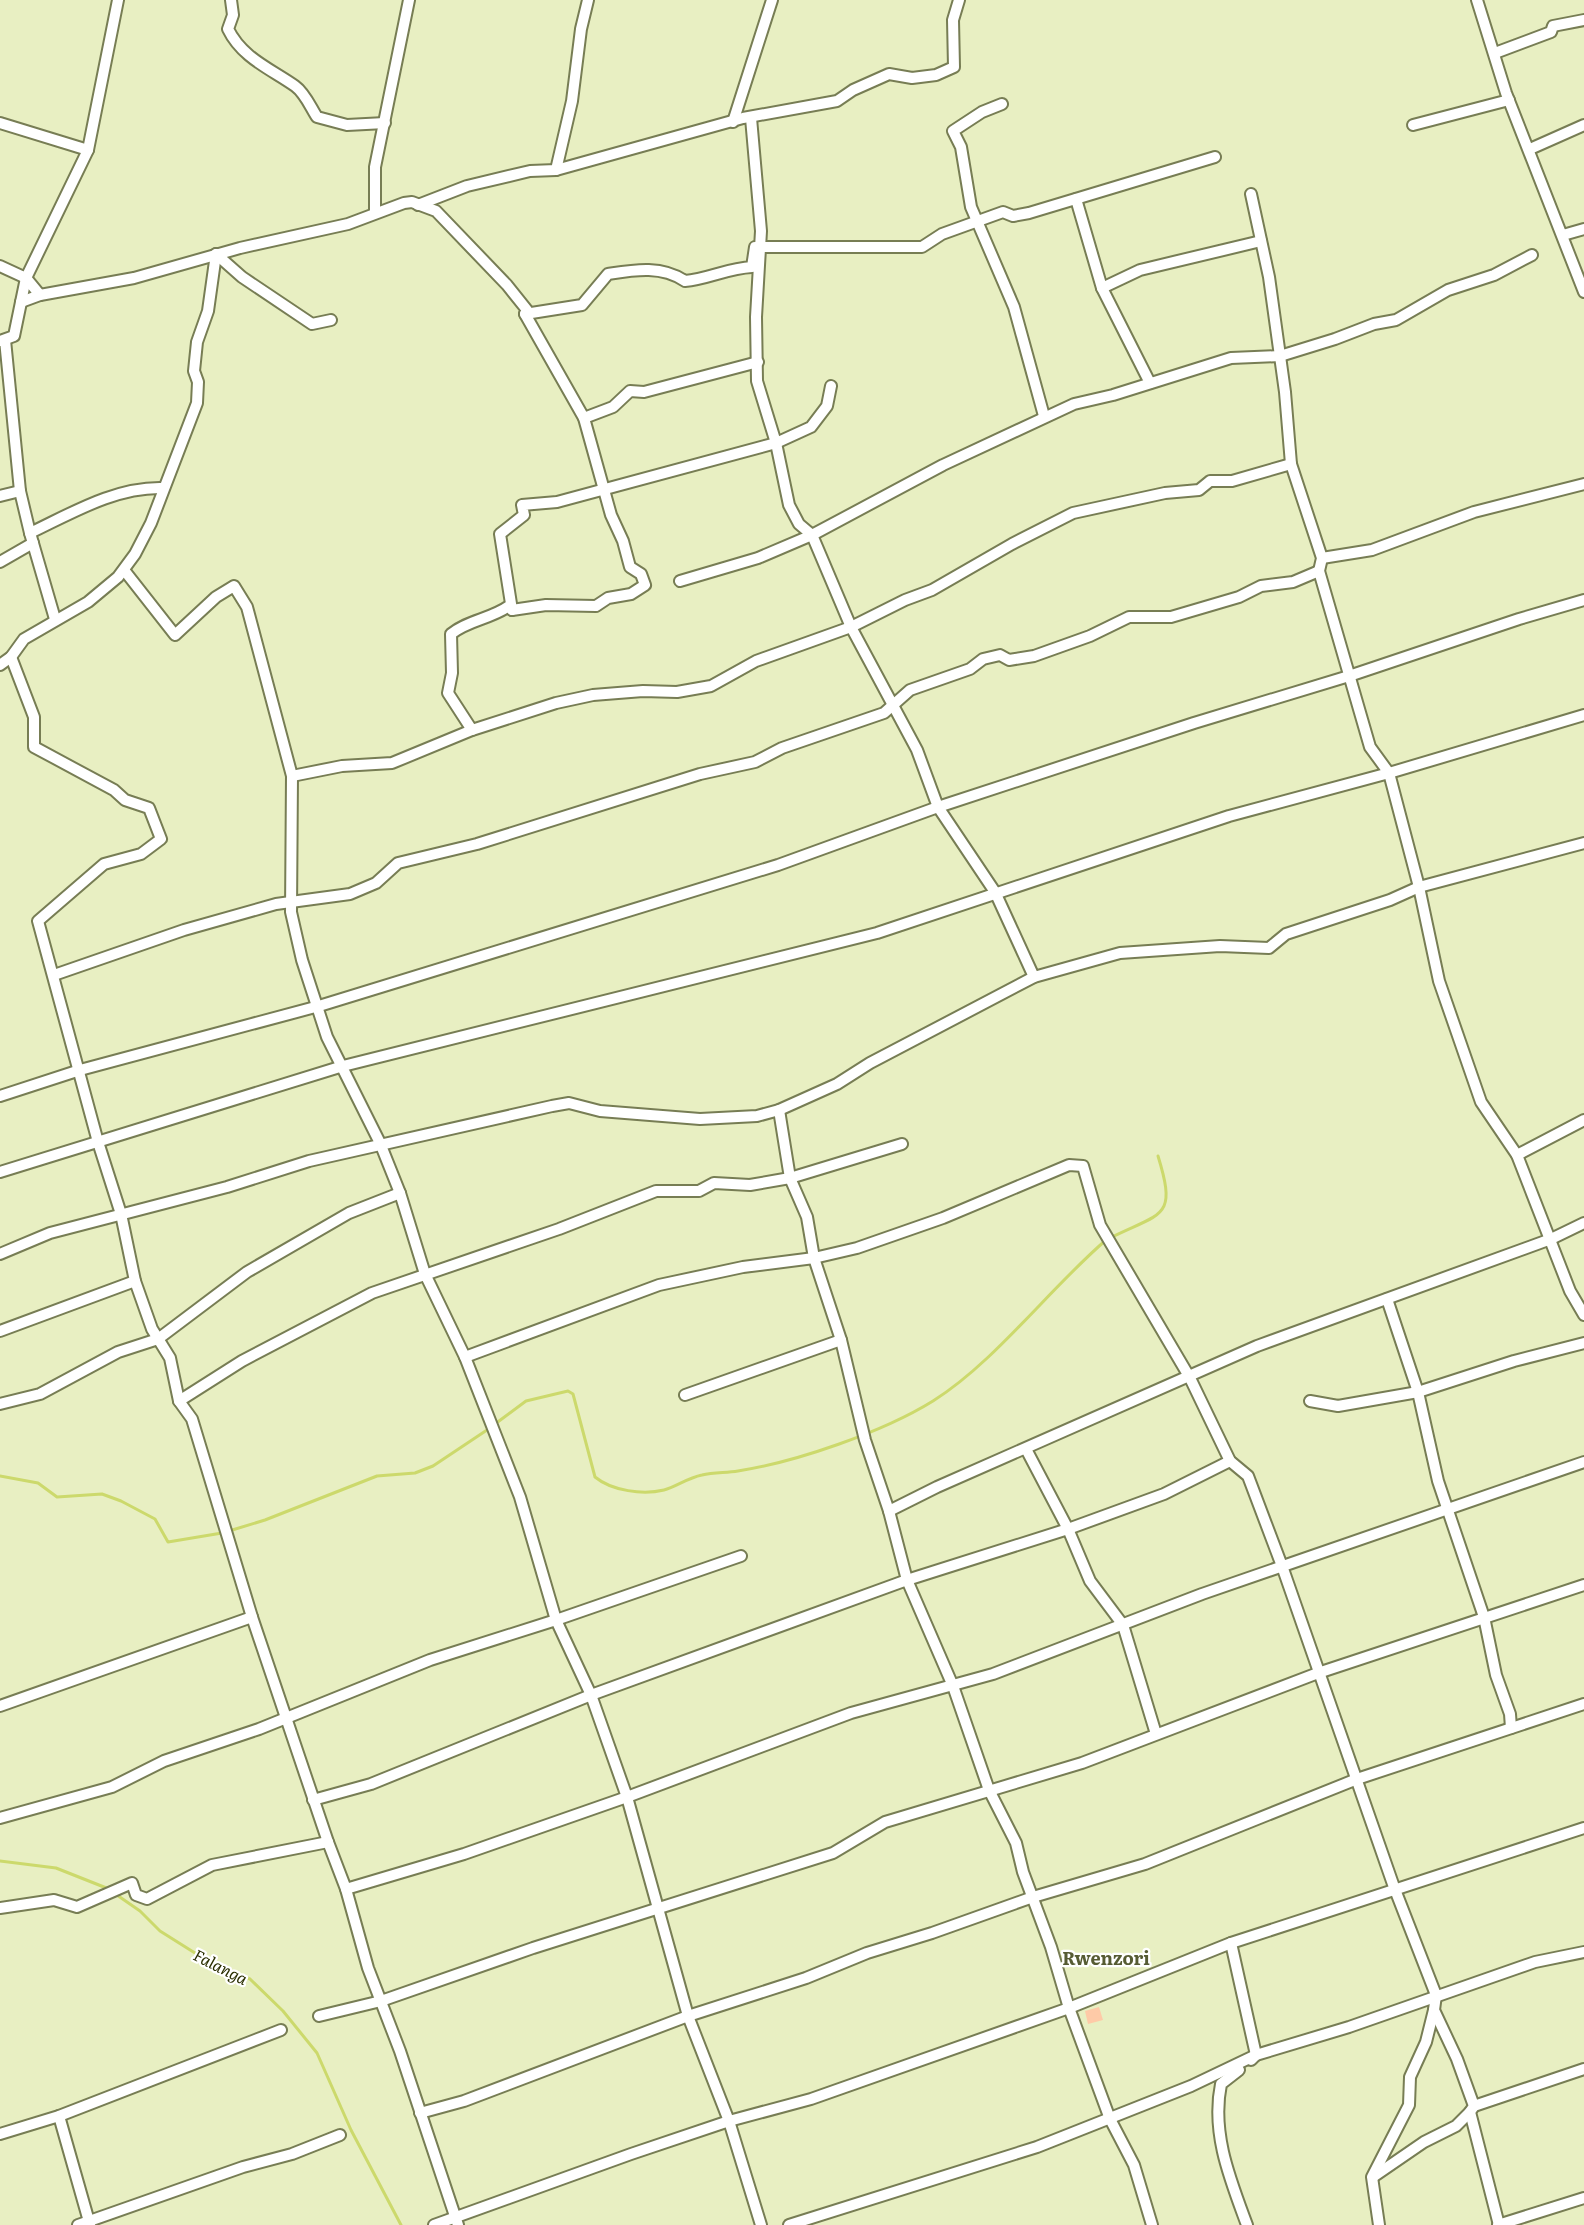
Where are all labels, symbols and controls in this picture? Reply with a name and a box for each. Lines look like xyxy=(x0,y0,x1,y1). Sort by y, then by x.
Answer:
water label: Falanga xyxy=(190,1942,253,1990)
district label: Rwenzori xyxy=(1062,1944,1150,1971)

